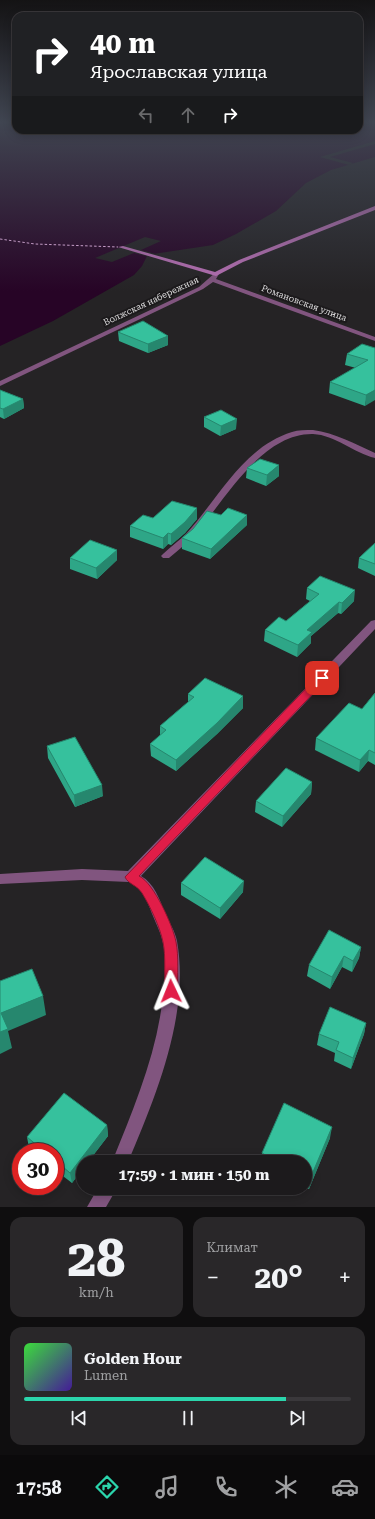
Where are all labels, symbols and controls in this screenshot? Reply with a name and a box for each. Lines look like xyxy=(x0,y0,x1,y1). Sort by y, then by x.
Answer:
text: 40 m xyxy=(90,27,155,60)
icon: right xyxy=(24,28,76,80)
text: Ярославская улица xyxy=(90,61,267,82)
icon: left xyxy=(135,104,157,126)
icon: ahead xyxy=(177,104,199,126)
icon: right xyxy=(219,104,241,126)
street label: Волжская набережная xyxy=(102,274,200,328)
street label: Романовская улица xyxy=(260,283,348,323)
pin xyxy=(305,661,339,695)
icon: arrive xyxy=(311,667,333,689)
position arrow xyxy=(150,970,192,1012)
speed limit sign: 30 xyxy=(12,1143,64,1195)
text: 17:59 · 1 мин · 150 m xyxy=(118,1166,270,1184)
text: 28 xyxy=(67,1228,125,1289)
text: Климат xyxy=(207,1240,258,1255)
text: 20° xyxy=(254,1260,303,1295)
text: − xyxy=(207,1265,219,1290)
text: + xyxy=(339,1265,351,1290)
text: km/h xyxy=(79,1285,114,1300)
text: Golden Hour xyxy=(84,1350,182,1368)
text: Lumen xyxy=(84,1368,128,1383)
icon: previous xyxy=(68,1407,90,1429)
icon: pause xyxy=(177,1407,199,1429)
icon: next xyxy=(286,1407,308,1429)
icon: directions xyxy=(93,1473,121,1501)
icon: music xyxy=(153,1473,181,1501)
icon: phone xyxy=(212,1473,240,1501)
icon: climate xyxy=(272,1473,300,1501)
icon: car xyxy=(331,1473,359,1501)
text: 17:58 xyxy=(16,1477,62,1498)

